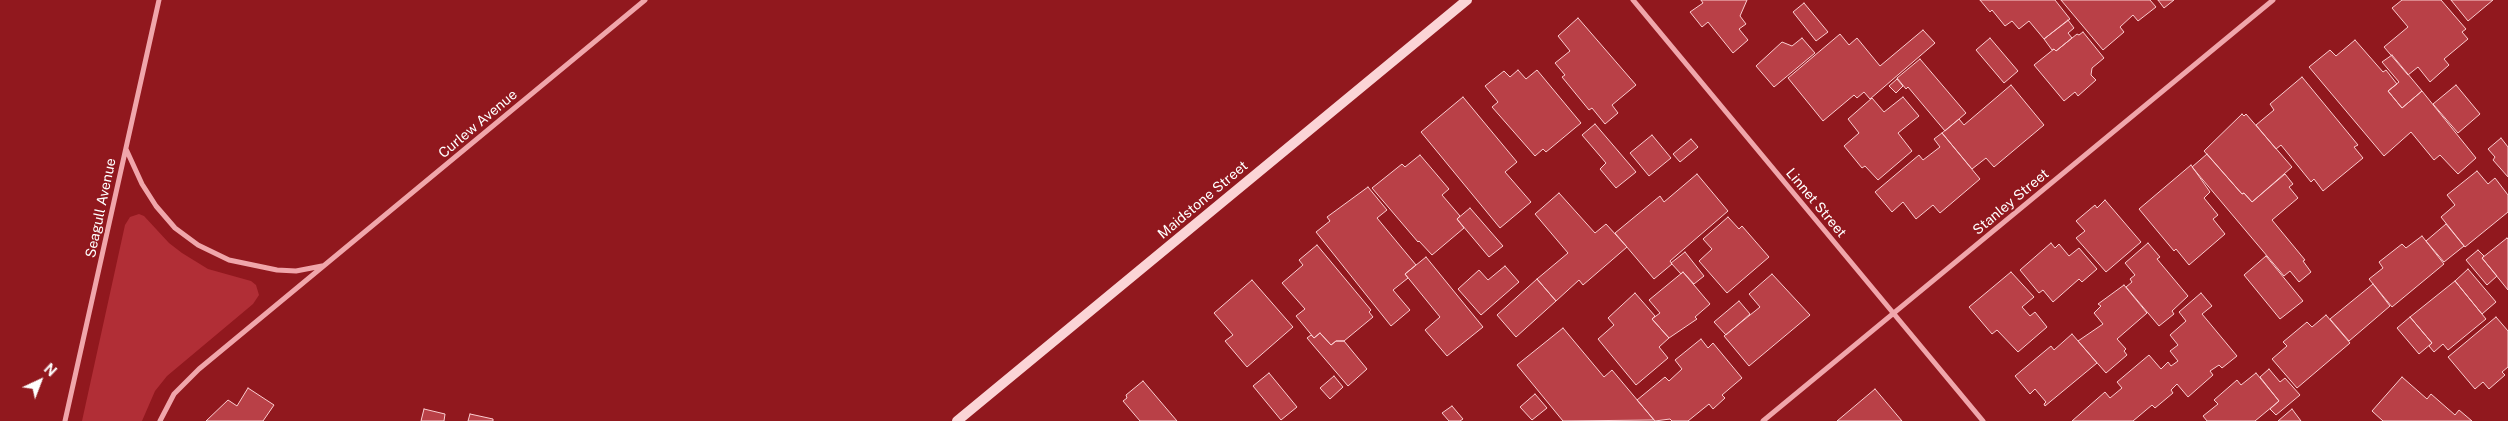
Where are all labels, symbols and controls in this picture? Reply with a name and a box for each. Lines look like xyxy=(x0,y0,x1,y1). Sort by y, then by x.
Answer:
street label: Curlew Avenue xyxy=(435,86,521,162)
street label: Seagull Avenue xyxy=(82,157,120,259)
street label: Maidstone Street xyxy=(1155,157,1251,243)
street label: Linnet Street xyxy=(1782,165,1850,241)
street label: Stanley Street xyxy=(1970,165,2052,239)
north arrow xyxy=(15,356,65,406)
text: N xyxy=(41,360,60,380)

